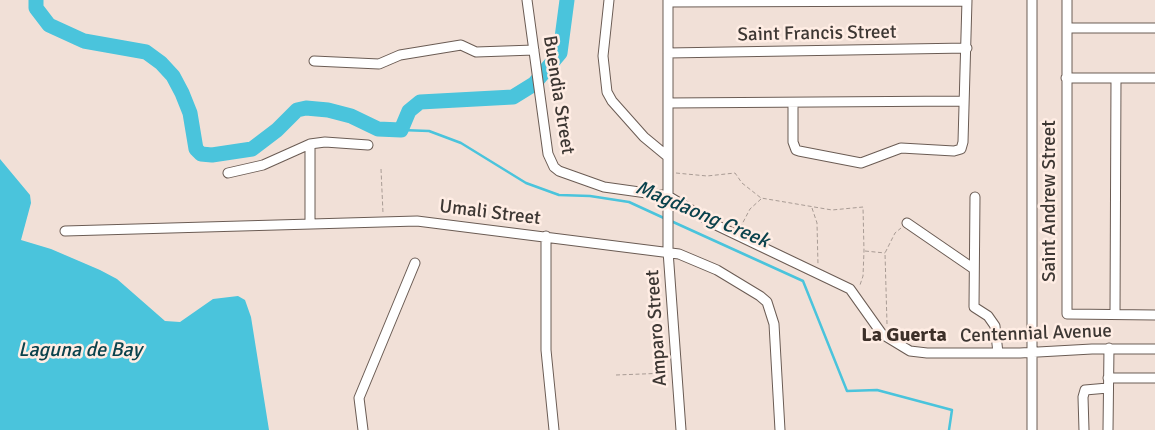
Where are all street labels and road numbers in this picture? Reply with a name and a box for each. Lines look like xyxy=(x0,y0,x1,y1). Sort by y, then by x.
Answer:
street label: Saint Francis Street xyxy=(737,21,897,47)
street label: Buendia Street xyxy=(537,34,579,156)
street label: Saint Andrew Street xyxy=(1039,120,1061,282)
street label: Umali Street xyxy=(438,195,542,231)
street label: Amparo Street xyxy=(642,269,672,387)
street label: Centennial Avenue xyxy=(960,320,1112,348)

